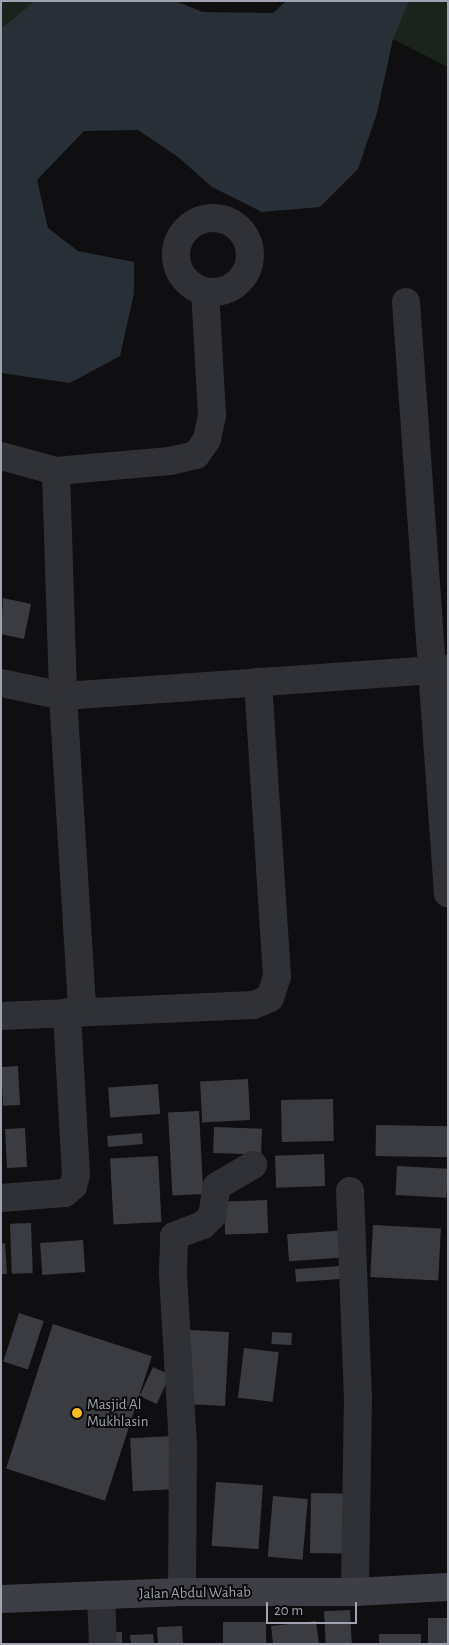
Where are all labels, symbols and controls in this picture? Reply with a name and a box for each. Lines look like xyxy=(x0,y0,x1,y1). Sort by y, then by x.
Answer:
place label: Masjid Al Mukhlasin xyxy=(87,1395,148,1430)
marker: Masjid Al Mukhlasin xyxy=(71,1407,83,1419)
street label: Jalan Abdul Wahab xyxy=(139,1583,251,1603)
scale bar xyxy=(269,1592,360,1624)
text: 20 m xyxy=(274,1603,303,1618)

